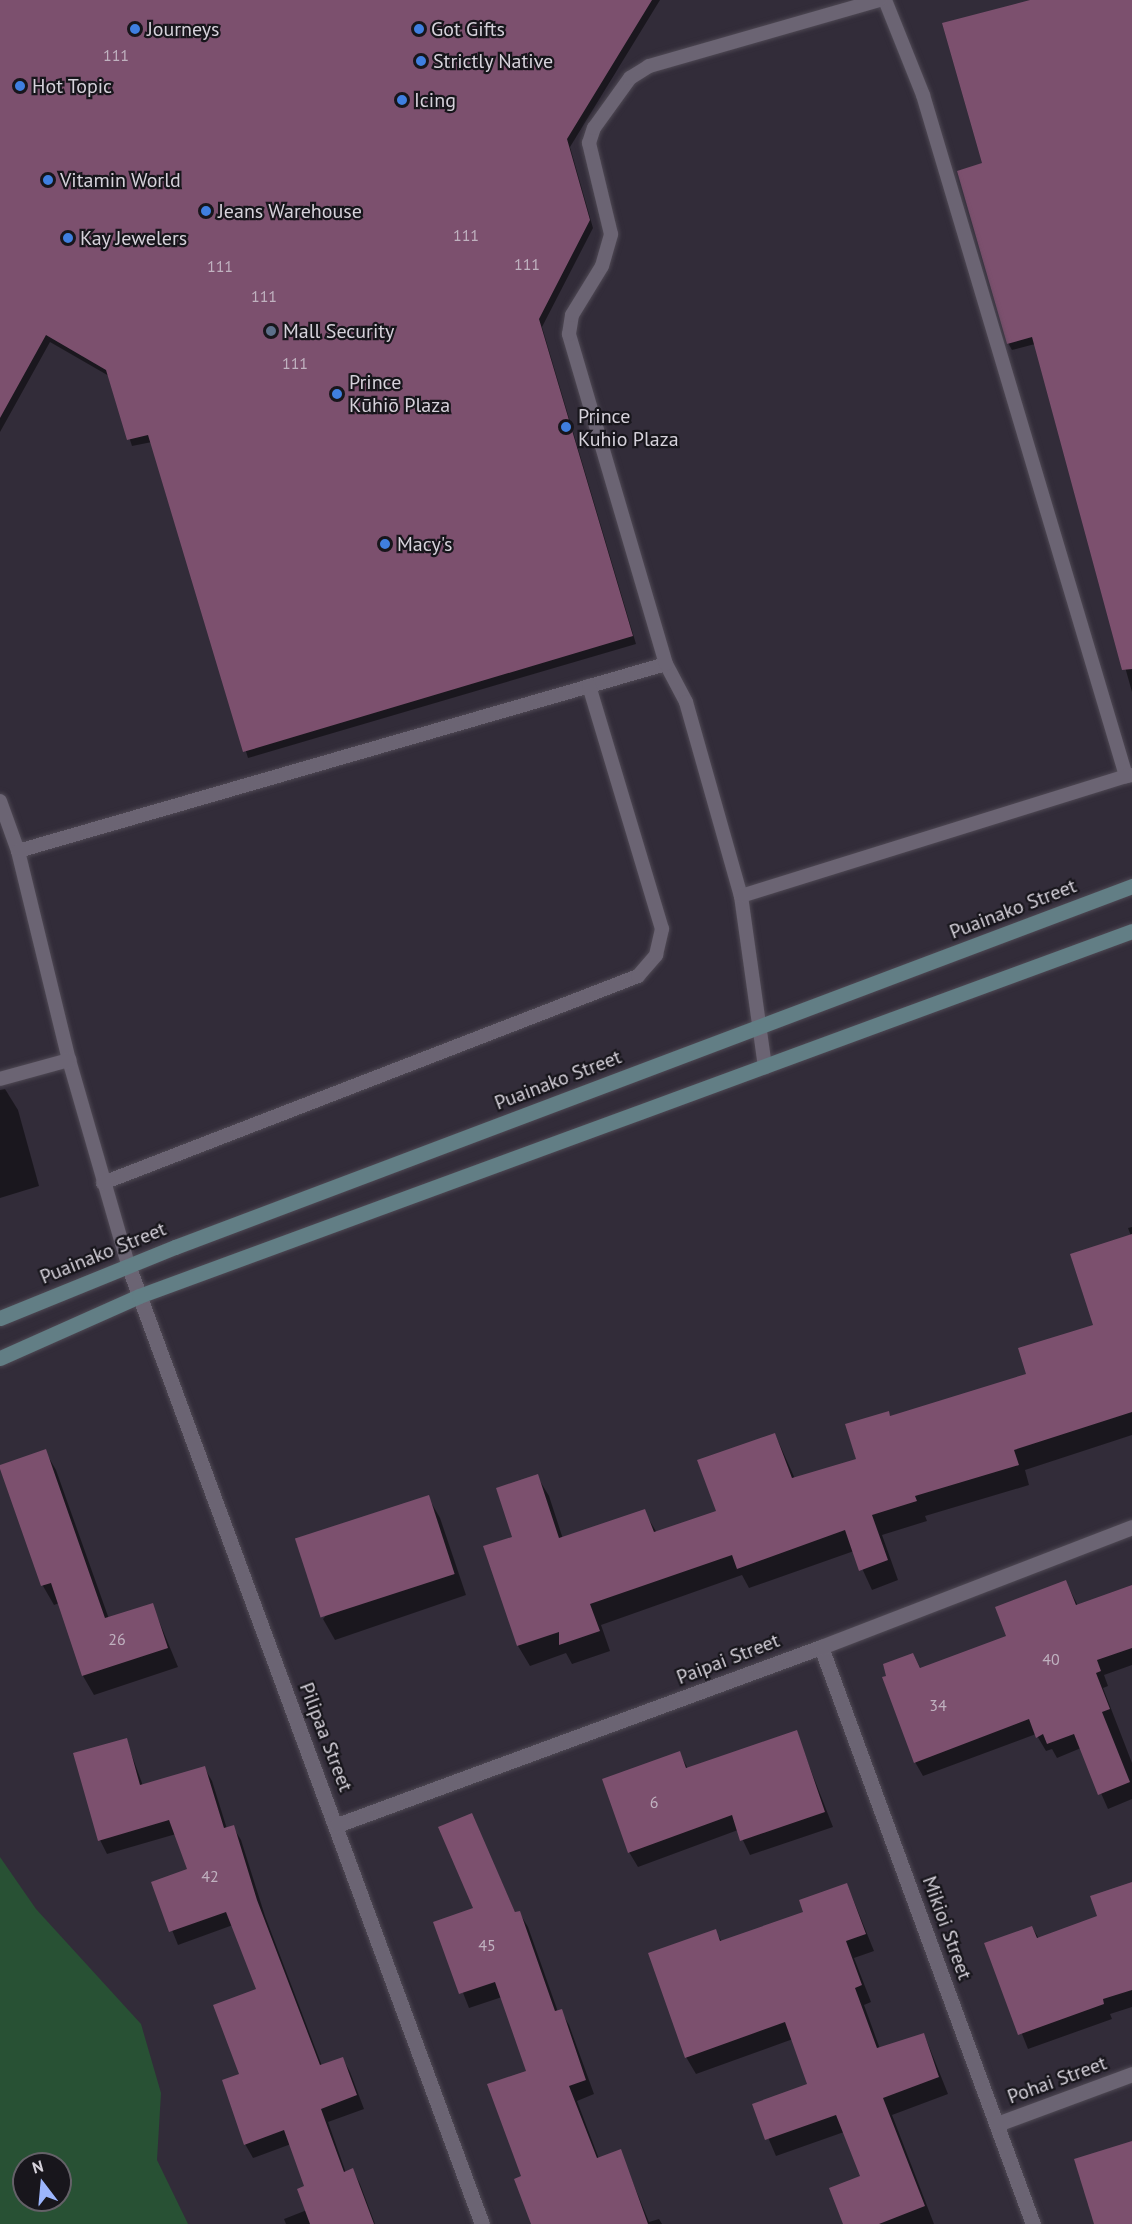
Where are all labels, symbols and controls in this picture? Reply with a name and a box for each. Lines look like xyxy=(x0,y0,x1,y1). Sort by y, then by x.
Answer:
place label: Journeys xyxy=(147,17,220,41)
place label: Got Gifts xyxy=(431,17,505,41)
marker: Journeys xyxy=(128,22,142,36)
marker: Got Gifts xyxy=(412,22,426,36)
house number: 111 xyxy=(103,45,129,65)
place label: Strictly Native xyxy=(433,49,554,73)
marker: Strictly Native xyxy=(414,54,428,68)
place label: Hot Topic xyxy=(32,74,113,98)
marker: Hot Topic xyxy=(13,79,27,93)
place label: Icing xyxy=(414,88,456,112)
marker: Icing xyxy=(395,93,409,107)
place label: Vitamin World xyxy=(60,168,181,192)
marker: Vitamin World xyxy=(41,173,55,187)
place label: Jeans Warehouse xyxy=(218,199,362,223)
marker: Jeans Warehouse xyxy=(199,204,213,218)
house number: 111 xyxy=(453,225,479,245)
place label: Kay Jewelers xyxy=(80,226,188,250)
marker: Kay Jewelers xyxy=(61,231,75,245)
house number: 111 xyxy=(514,254,540,274)
house number: 111 xyxy=(207,256,233,276)
house number: 111 xyxy=(251,286,277,306)
place label: Mall Security xyxy=(283,319,394,343)
marker: Mall Security xyxy=(264,324,278,338)
house number: 111 xyxy=(282,353,308,373)
place label: Prince Kūhiō Plaza xyxy=(349,371,450,418)
marker: Prince Kūhiō Plaza xyxy=(330,387,344,401)
place label: Prince Kuhio Plaza xyxy=(578,404,679,451)
marker: Prince Kuhio Plaza xyxy=(559,420,573,434)
place label: Macy's xyxy=(397,532,452,556)
marker: Macy's xyxy=(378,537,392,551)
street label: Puainako Street xyxy=(946,874,1080,944)
street label: Puainako Street xyxy=(491,1045,625,1115)
street label: Puainako Street xyxy=(36,1217,170,1289)
street label: Paipai Street xyxy=(673,1628,783,1690)
house number: 26 xyxy=(108,1629,126,1649)
house number: 40 xyxy=(1042,1649,1060,1669)
street label: Pilipaa Street xyxy=(294,1679,358,1795)
house number: 34 xyxy=(929,1695,947,1715)
house number: 6 xyxy=(650,1792,658,1812)
house number: 42 xyxy=(201,1866,219,1886)
street label: Mikioi Street xyxy=(917,1873,977,1983)
house number: 45 xyxy=(478,1935,496,1955)
street label: Pohai Street xyxy=(1004,2051,1110,2109)
north arrow xyxy=(12,2152,72,2212)
text: N xyxy=(30,2156,45,2178)

